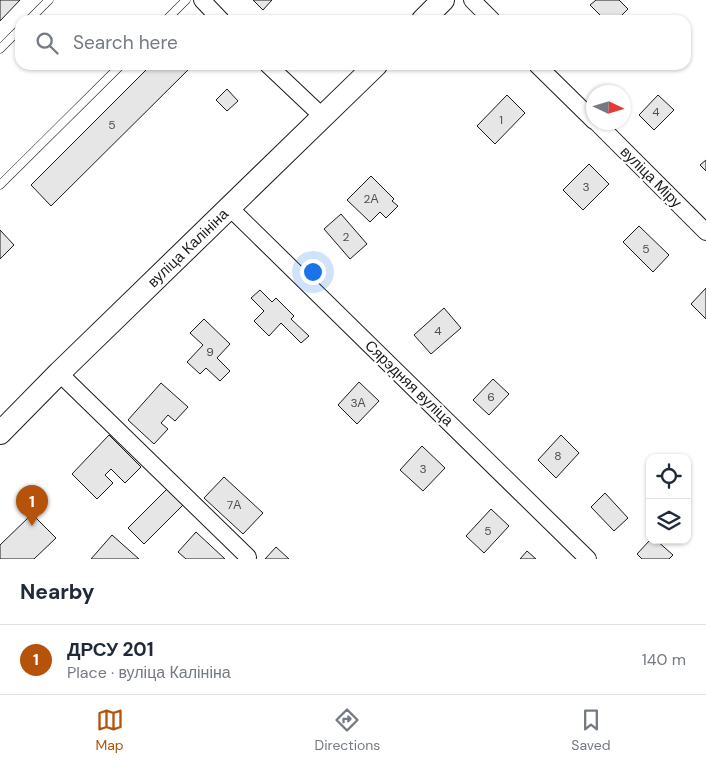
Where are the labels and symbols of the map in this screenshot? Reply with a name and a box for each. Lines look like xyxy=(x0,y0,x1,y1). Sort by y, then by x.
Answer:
north arrow xyxy=(586,85,631,130)
house number: 4 xyxy=(652,104,660,120)
house number: 1 xyxy=(499,112,503,128)
house number: 5 xyxy=(108,117,116,133)
street label: вуліца Міру xyxy=(616,142,686,212)
house number: 3 xyxy=(582,179,590,195)
house number: 2А xyxy=(364,191,378,207)
street label: вуліца Калініна xyxy=(143,204,233,292)
house number: 2 xyxy=(343,229,350,245)
house number: 5 xyxy=(642,241,650,257)
your location xyxy=(300,259,326,285)
house number: 4 xyxy=(434,323,442,339)
street label: Сярэдняя вуліца xyxy=(360,336,458,431)
house number: 9 xyxy=(206,344,214,360)
house number: 6 xyxy=(487,389,495,405)
house number: 3А xyxy=(350,395,366,411)
house number: 8 xyxy=(554,448,562,464)
house number: 3 xyxy=(419,461,427,477)
pin: 1 xyxy=(16,485,48,526)
house number: 7А xyxy=(227,497,241,513)
house number: 5 xyxy=(484,523,492,539)

